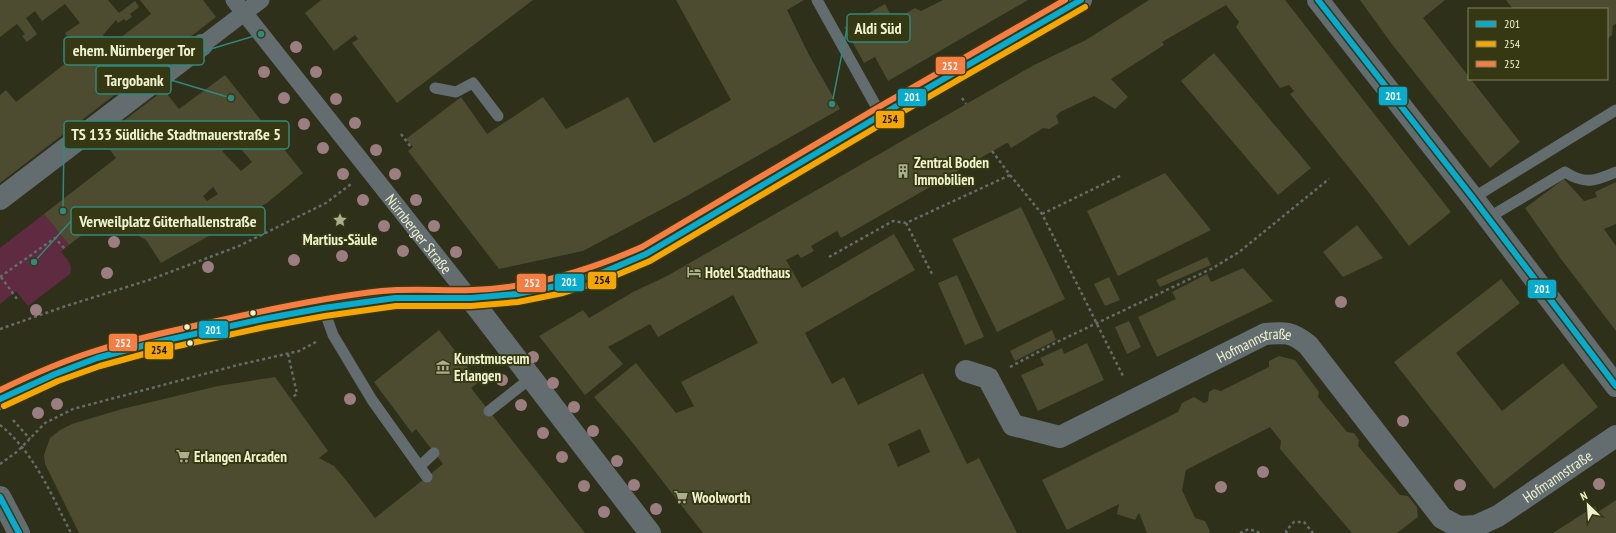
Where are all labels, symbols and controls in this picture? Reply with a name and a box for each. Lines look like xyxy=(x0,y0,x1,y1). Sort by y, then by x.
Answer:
legend xyxy=(1468,8,1608,80)
callout: Aldi Süd xyxy=(847,14,910,42)
text: 201 xyxy=(1504,16,1520,31)
text: Aldi Süd xyxy=(853,18,902,38)
text: 254 xyxy=(1504,36,1521,51)
callout: ehem. Nürnberger Tor xyxy=(64,37,204,65)
text: ehem. Nürnberger Tor xyxy=(73,40,196,60)
line badge: 252 xyxy=(935,56,966,75)
text: 252 xyxy=(1504,56,1520,71)
text: 252 xyxy=(942,59,958,73)
callout: Targobank xyxy=(96,66,171,94)
text: Targobank xyxy=(104,70,164,90)
line badge: 201 xyxy=(1378,86,1408,106)
line badge: 201 xyxy=(897,88,927,107)
text: 201 xyxy=(1385,89,1401,103)
text: 201 xyxy=(904,90,920,104)
line badge: 254 xyxy=(875,110,905,129)
text: 254 xyxy=(882,112,899,126)
callout: TS 133 Südliche Stadtmauerstraße 5 xyxy=(64,121,289,149)
text: TS 133 Südliche Stadtmauerstraße 5 xyxy=(71,124,281,144)
place label: Zentral Boden Immobilien xyxy=(914,153,989,189)
building icon: Zentral Boden Immobilien xyxy=(895,163,911,179)
street label: Nürnberger Straße xyxy=(382,190,456,277)
callout: Verweilplatz Güterhallenstraße xyxy=(71,207,265,235)
text: Verweilplatz Güterhallenstraße xyxy=(78,211,257,231)
place icon: Martius-Säule xyxy=(332,212,348,228)
place label: Martius-Säule xyxy=(303,230,377,249)
place label: Hotel Stadthaus xyxy=(705,263,790,282)
hotel icon: Hotel Stadthaus xyxy=(686,264,702,280)
line badge: 254 xyxy=(587,271,617,290)
line badge: 252 xyxy=(516,273,547,293)
line badge: 201 xyxy=(554,273,585,292)
text: 254 xyxy=(594,273,611,287)
text: 201 xyxy=(561,275,577,289)
text: 252 xyxy=(524,276,540,290)
line badge: 201 xyxy=(1527,279,1557,299)
text: 201 xyxy=(1534,282,1550,296)
unlabelled marker xyxy=(248,308,258,318)
line badge: 201 xyxy=(198,320,229,339)
unlabelled marker xyxy=(182,322,192,332)
text: 201 xyxy=(205,323,221,337)
street label: Hofmannstraße xyxy=(1213,323,1294,366)
line badge: 252 xyxy=(108,333,138,352)
text: 252 xyxy=(115,336,131,350)
unlabelled marker xyxy=(185,338,195,348)
line badge: 254 xyxy=(144,341,174,360)
text: 254 xyxy=(151,343,168,357)
place label: Kunstmuseum Erlangen xyxy=(454,349,530,385)
museum icon: Kunstmuseum Erlangen xyxy=(435,359,451,375)
street label: Hofmannstraße xyxy=(1519,446,1595,506)
place label: Erlangen Arcaden xyxy=(194,447,287,466)
supermarket icon: Erlangen Arcaden xyxy=(175,448,191,464)
north arrow xyxy=(1568,485,1608,525)
place label: Woolworth xyxy=(691,488,751,507)
text: N xyxy=(1578,488,1589,504)
supermarket icon: Woolworth xyxy=(673,489,689,505)

